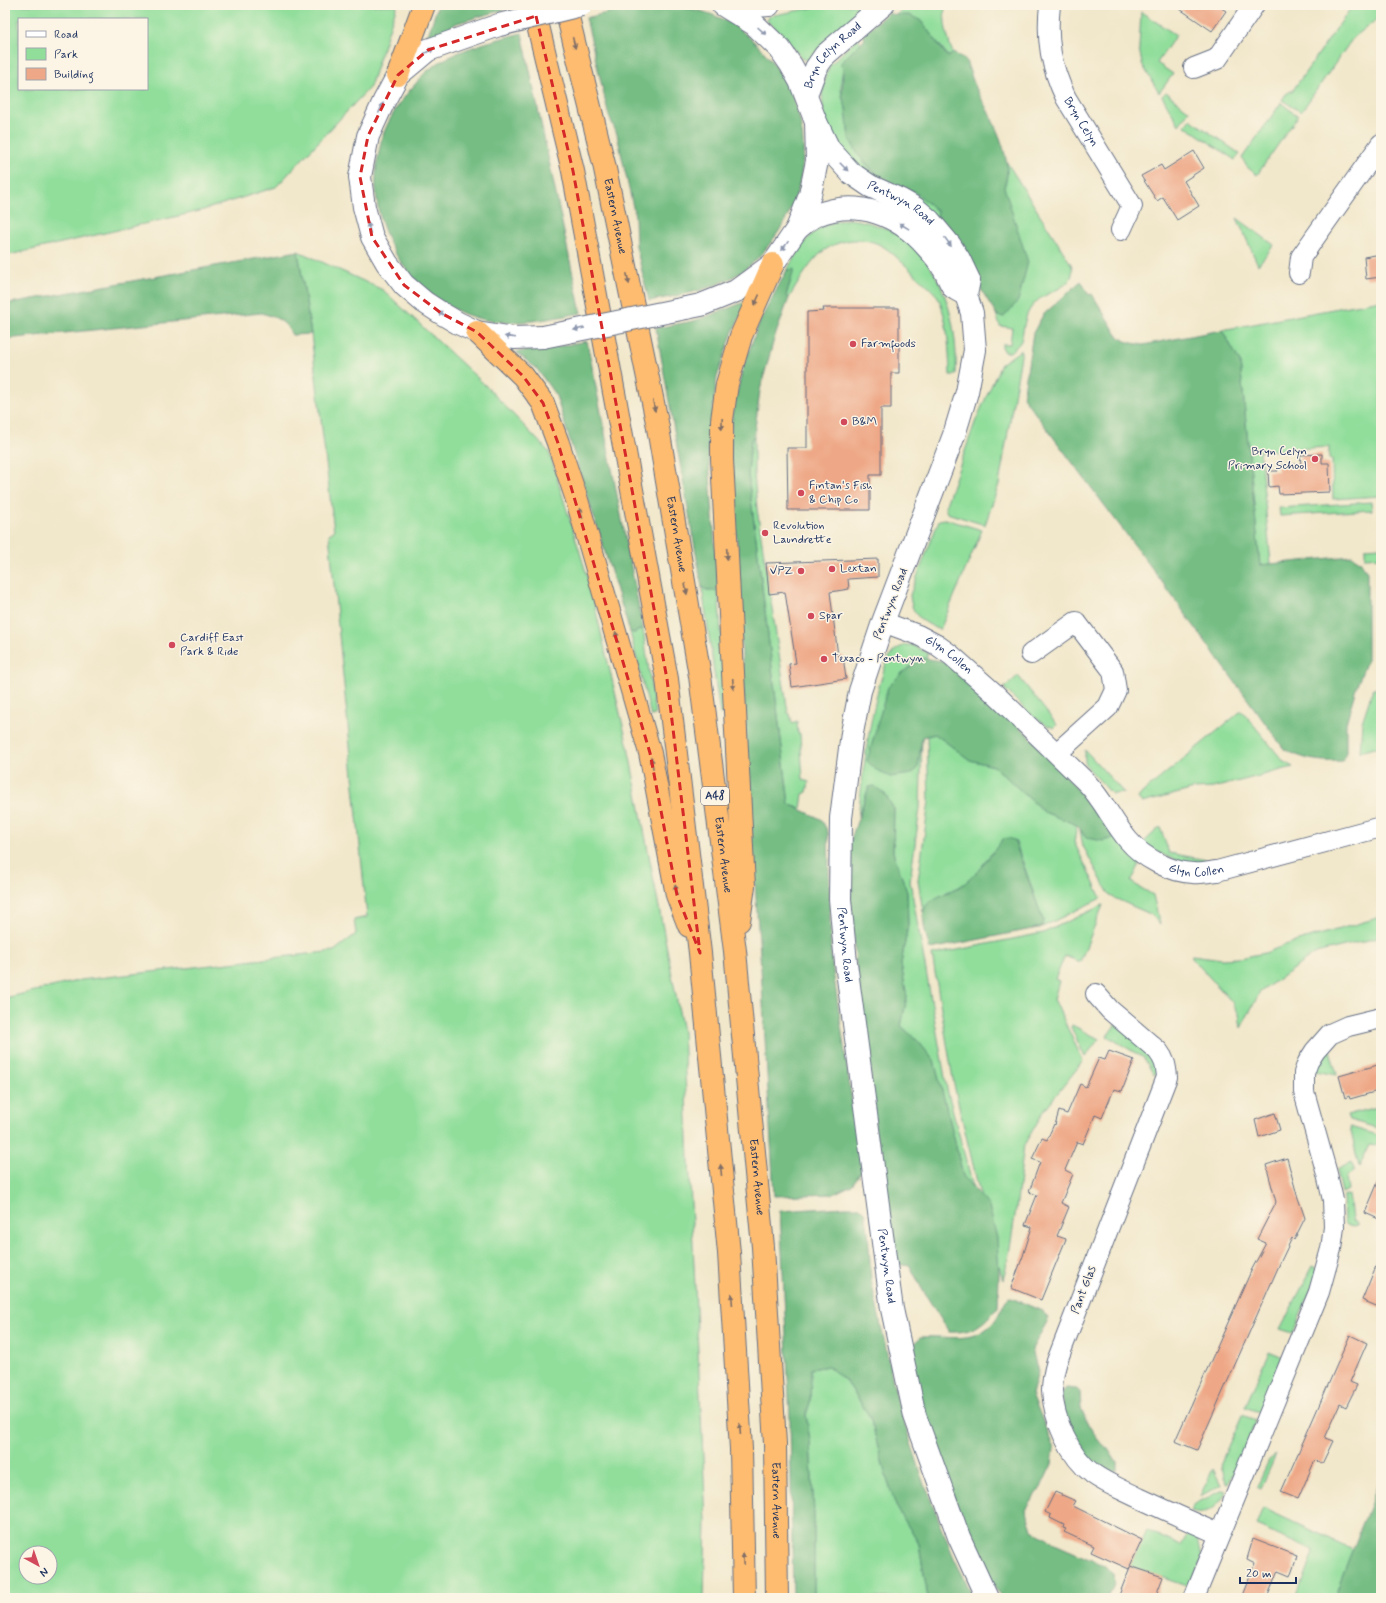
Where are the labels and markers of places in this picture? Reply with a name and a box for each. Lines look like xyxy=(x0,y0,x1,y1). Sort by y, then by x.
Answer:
place label: Farmfoods xyxy=(861,336,916,353)
marker: Farmfoods xyxy=(848,339,858,349)
place label: B&M xyxy=(852,414,877,430)
marker: B&M xyxy=(839,417,849,427)
place label: Bryn Celyn Primary School xyxy=(1228,444,1307,474)
marker: Bryn Celyn Primary School xyxy=(1310,454,1320,464)
place label: Fintan's Fish & Chip Co xyxy=(809,478,873,508)
marker: Fintan's Fish & Chip Co xyxy=(796,488,806,498)
place label: Revolution Laundrette xyxy=(773,518,832,548)
marker: Revolution Laundrette xyxy=(760,528,770,538)
place label: Lextan xyxy=(840,561,877,577)
place label: VPZ xyxy=(770,563,793,579)
marker: Lextan xyxy=(827,564,837,574)
marker: VPZ xyxy=(796,566,806,576)
place label: Spar xyxy=(819,608,843,624)
marker: Spar xyxy=(806,611,816,621)
place label: Cardiff East Park & Ride xyxy=(180,630,244,660)
marker: Cardiff East Park & Ride xyxy=(167,640,177,650)
place label: Texaco - Pentwyn xyxy=(832,651,925,667)
marker: Texaco - Pentwyn xyxy=(819,654,829,664)

